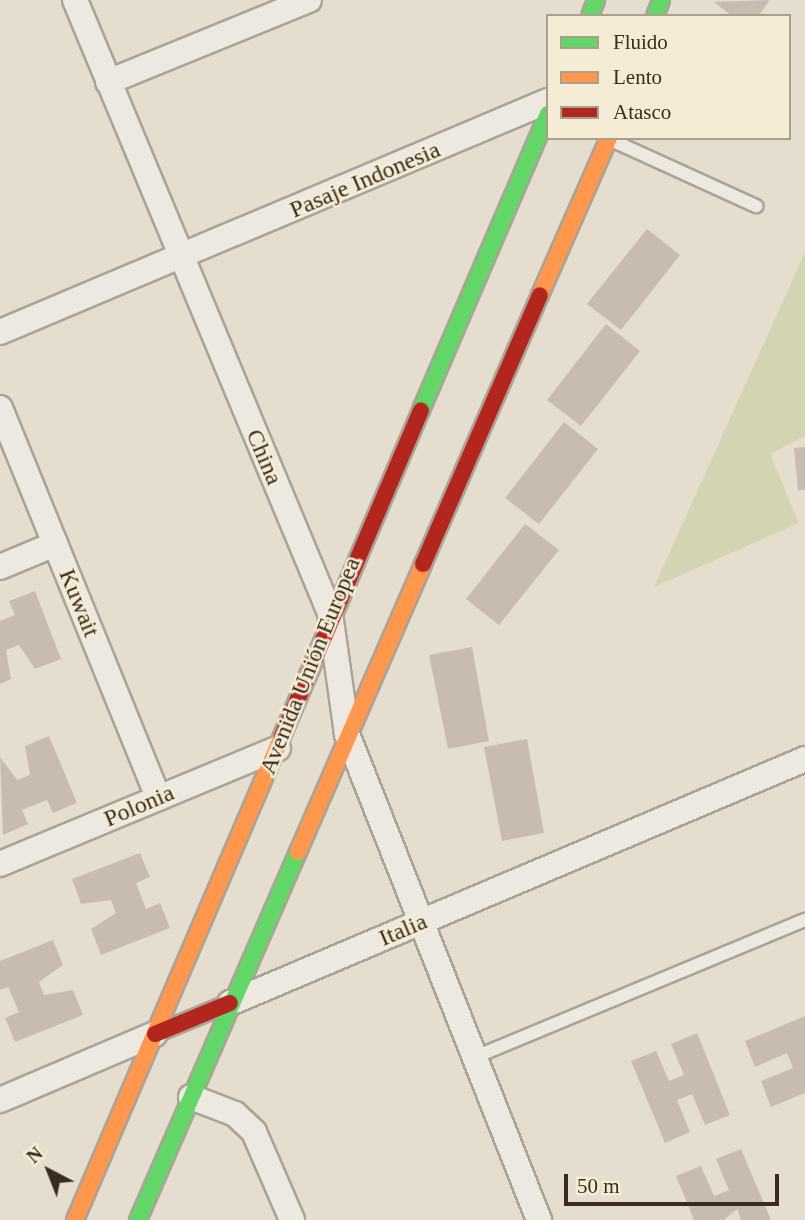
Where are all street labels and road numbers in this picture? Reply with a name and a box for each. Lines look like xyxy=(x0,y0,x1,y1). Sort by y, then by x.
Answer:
street label: Pasaje Indonesia xyxy=(285,135,445,225)
street label: China xyxy=(240,425,288,489)
street label: Avenida Unión Europea xyxy=(253,553,367,779)
street label: Kuwait xyxy=(52,565,106,641)
street label: Polonia xyxy=(100,778,178,834)
street label: Italia xyxy=(375,907,431,953)

